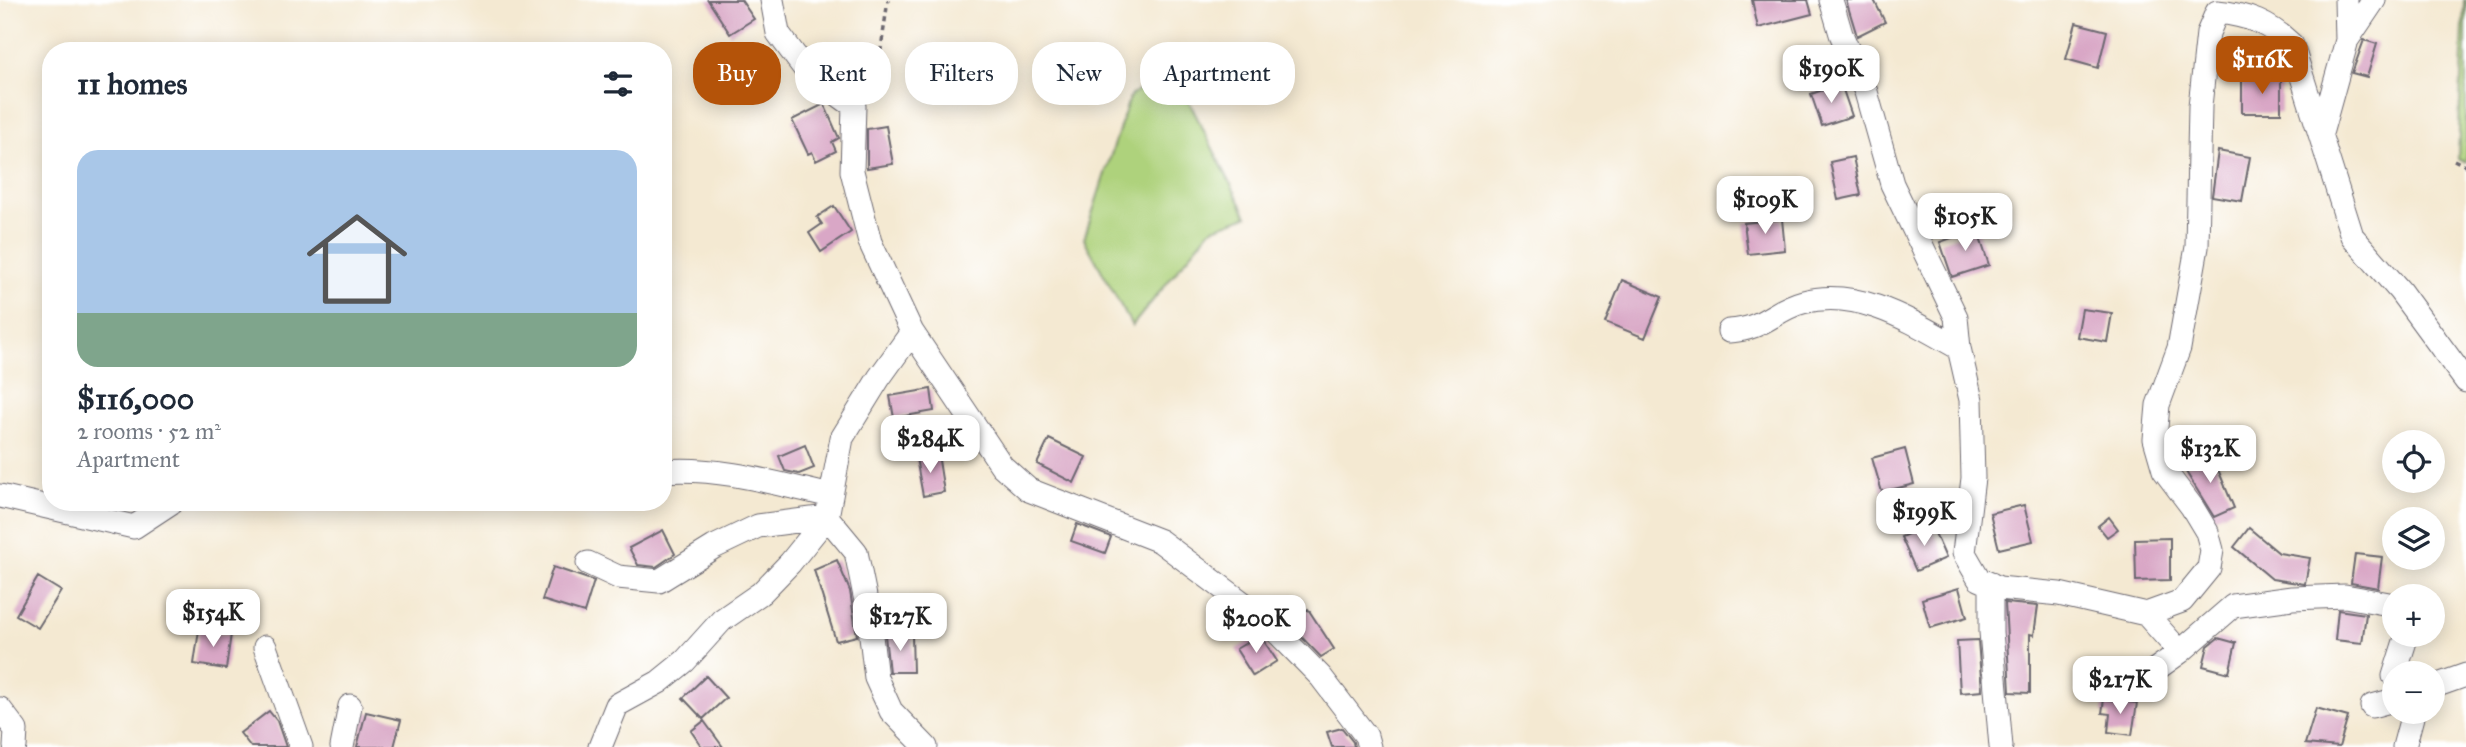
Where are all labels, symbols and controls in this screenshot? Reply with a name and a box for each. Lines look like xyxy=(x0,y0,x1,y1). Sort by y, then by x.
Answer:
pin: $116K xyxy=(2213,36,2311,96)
chip: Buy xyxy=(693,42,781,105)
chip: Rent xyxy=(795,42,891,105)
chip: Filters xyxy=(905,42,1018,105)
chip: New xyxy=(1032,42,1126,105)
chip: Apartment xyxy=(1140,42,1295,105)
text: $116K xyxy=(2232,45,2292,73)
pin: $190K xyxy=(1782,46,1880,105)
text: $190K xyxy=(1799,54,1863,82)
icon: filters xyxy=(599,65,637,103)
text: 11 homes xyxy=(77,66,188,102)
pin: $109K xyxy=(1716,176,1814,236)
text: $109K xyxy=(1733,185,1797,213)
pin: $105K xyxy=(1916,194,2014,253)
icon: home xyxy=(294,196,420,322)
text: $105K xyxy=(1933,202,1997,230)
text: $116,000 xyxy=(77,381,194,417)
pin: $284K xyxy=(881,416,979,475)
text: 2 rooms · 52 m² xyxy=(77,417,221,445)
text: $284K xyxy=(897,424,963,452)
pin: $132K xyxy=(2161,426,2259,485)
map controls xyxy=(2382,430,2445,724)
button: locate xyxy=(2382,430,2445,493)
text: $132K xyxy=(2180,434,2240,462)
text: Apartment xyxy=(77,445,180,473)
pin: $199K xyxy=(1875,489,1973,548)
text: $199K xyxy=(1892,497,1956,525)
button: layers xyxy=(2382,507,2445,570)
button: + xyxy=(2382,584,2445,647)
pin: $154K xyxy=(164,590,262,649)
pin: $127K xyxy=(851,594,949,653)
pin: $200K xyxy=(1207,596,1305,655)
text: $154K xyxy=(182,598,244,626)
text: $127K xyxy=(869,602,931,630)
text: $200K xyxy=(1222,604,1290,632)
pin: $217K xyxy=(2071,656,2169,716)
button: − xyxy=(2382,661,2445,724)
text: $217K xyxy=(2089,665,2151,693)

